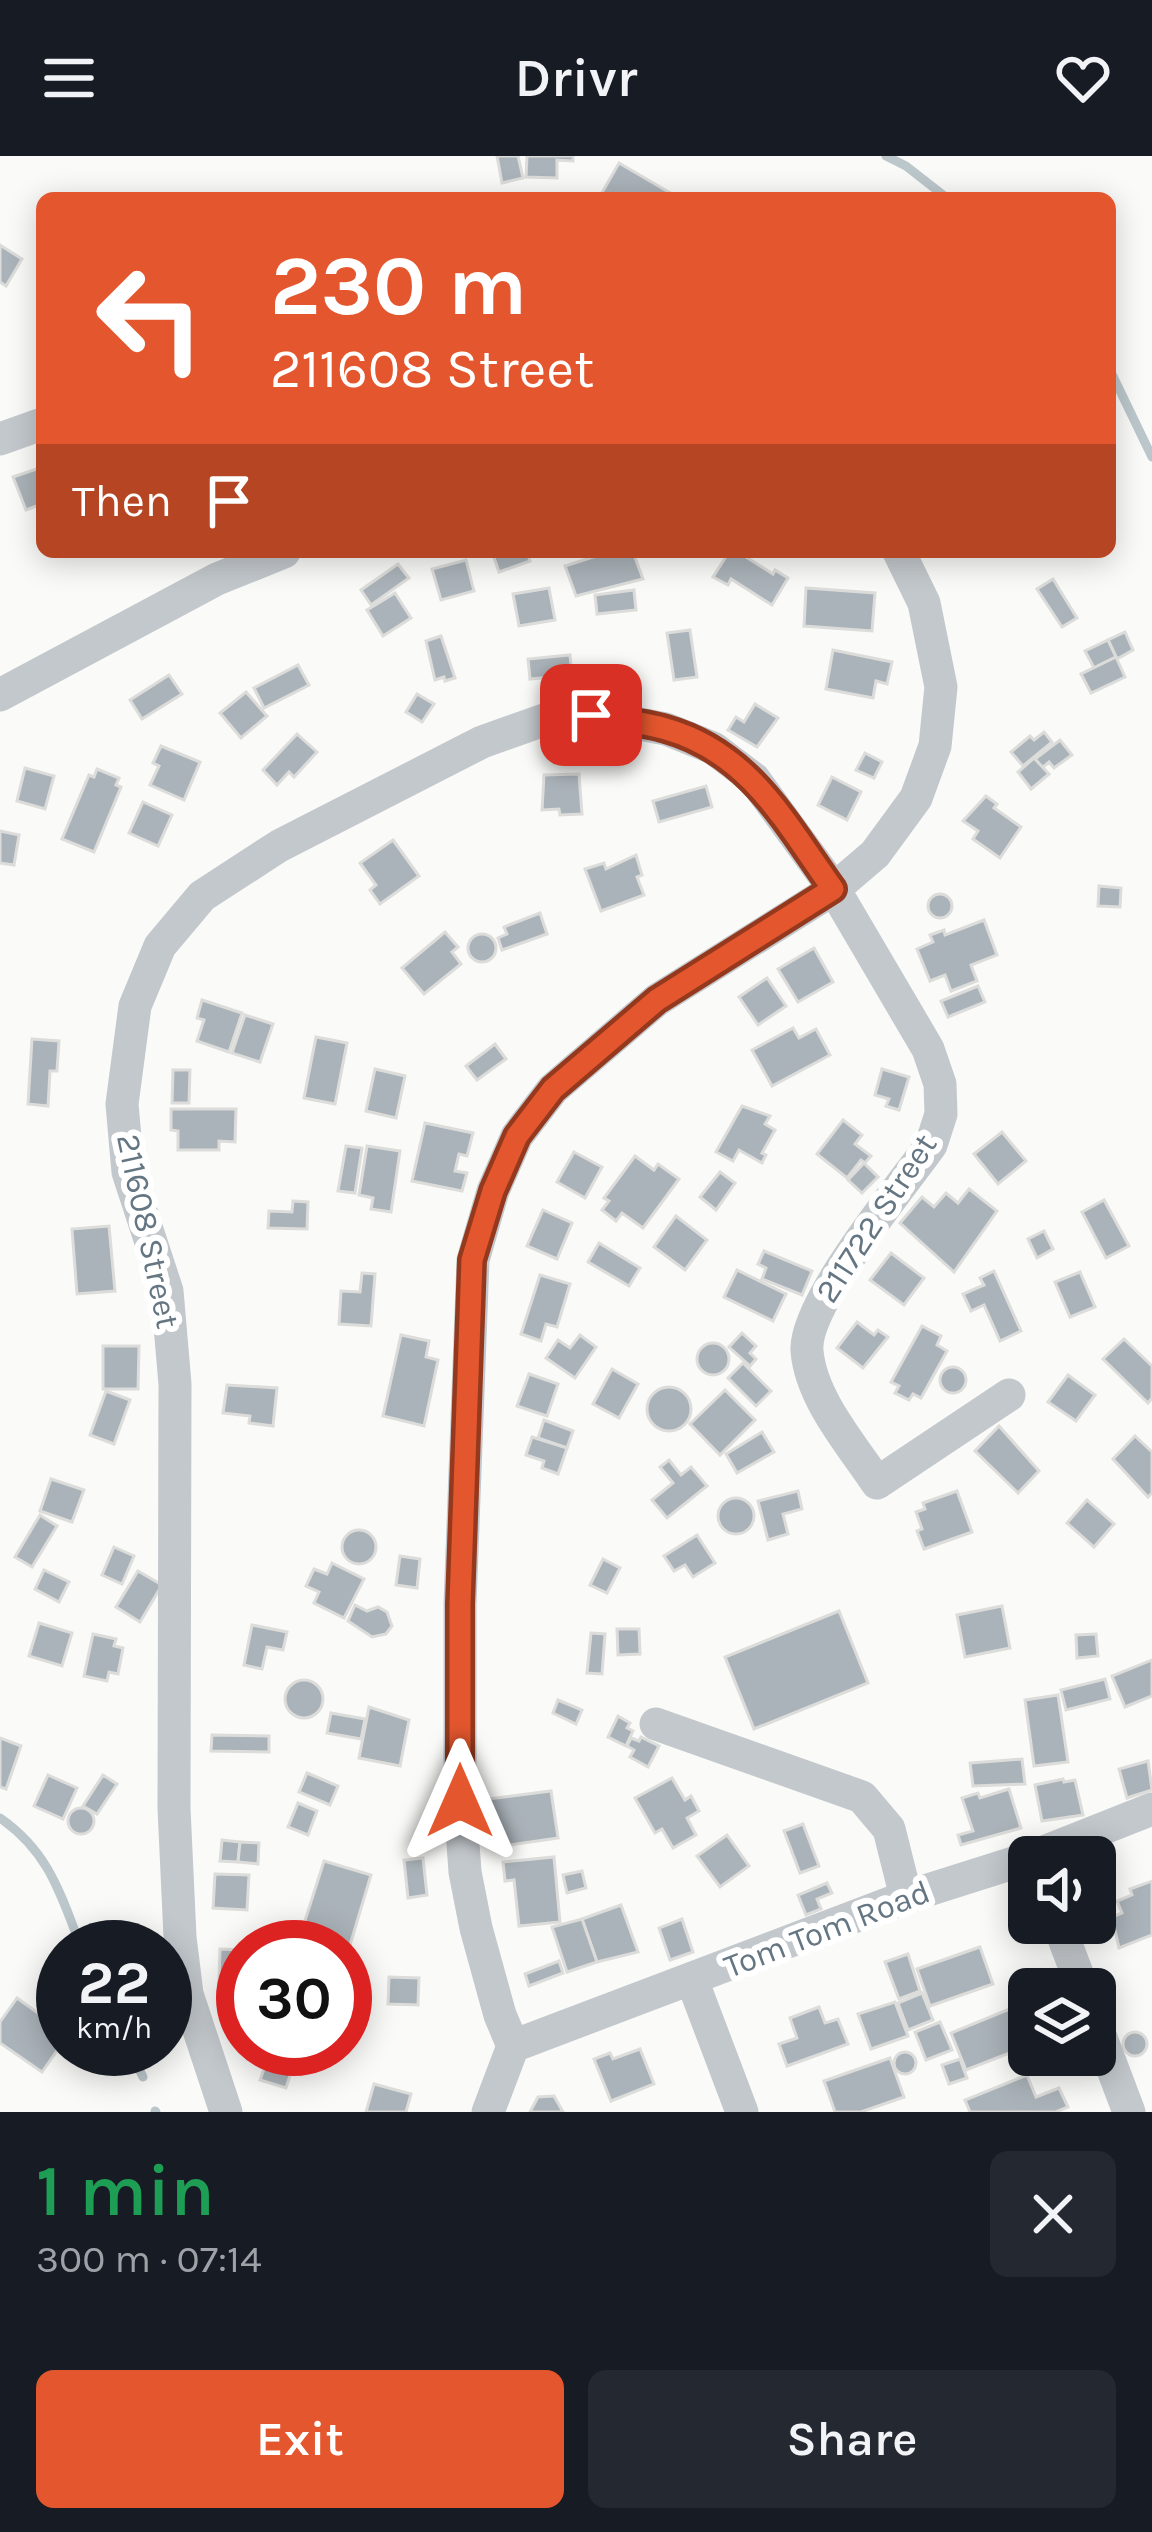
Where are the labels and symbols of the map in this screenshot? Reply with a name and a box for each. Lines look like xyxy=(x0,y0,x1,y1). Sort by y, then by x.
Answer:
pin xyxy=(540,664,642,766)
street label: 211722 Street xyxy=(807,1127,945,1309)
street label: 211608 Street xyxy=(109,1130,187,1332)
position arrow xyxy=(397,1738,523,1864)
street label: Tom Tom Road xyxy=(719,1872,935,1986)
speed limit sign: 30 xyxy=(216,1920,372,2076)

